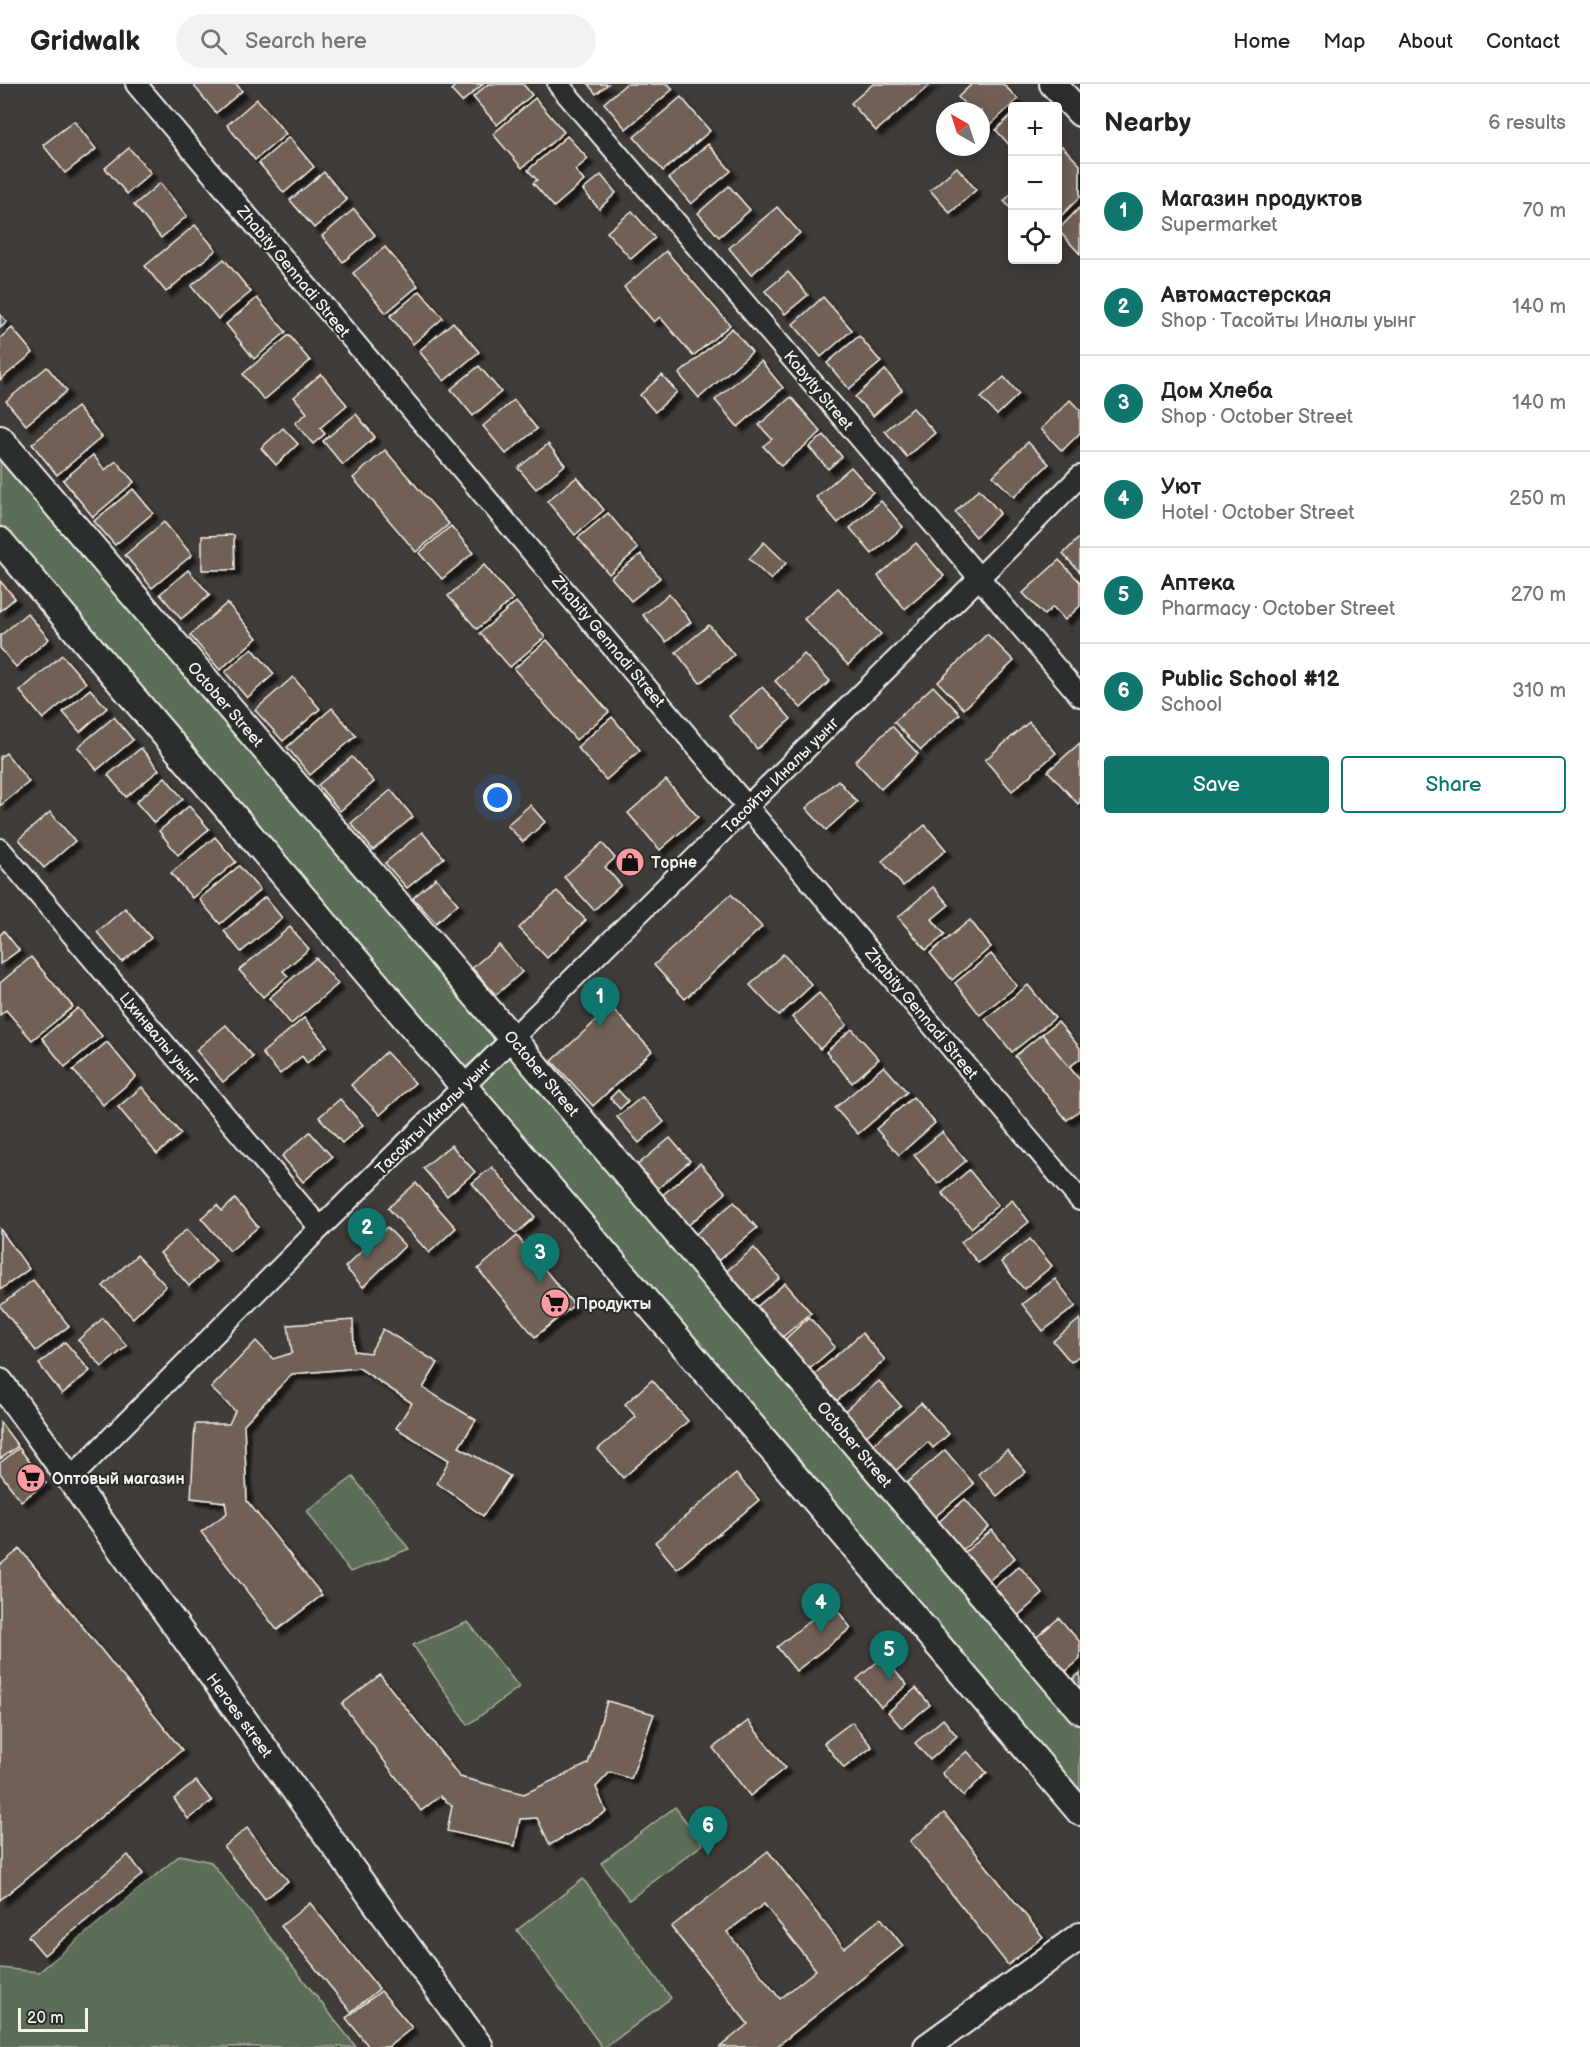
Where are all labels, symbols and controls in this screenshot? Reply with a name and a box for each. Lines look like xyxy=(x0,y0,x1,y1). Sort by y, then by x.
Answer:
search box xyxy=(176,14,596,68)
text: Gridwalk xyxy=(30,25,140,58)
icon: search xyxy=(197,25,230,58)
text: Search here xyxy=(245,28,367,55)
text: Home xyxy=(1233,29,1290,54)
text: Map xyxy=(1323,29,1365,54)
text: About xyxy=(1398,29,1453,54)
text: Contact xyxy=(1486,29,1560,54)
north arrow xyxy=(936,102,990,156)
map controls xyxy=(1008,102,1062,264)
button: + xyxy=(1008,102,1062,156)
text: Nearby xyxy=(1104,108,1191,139)
text: 6 results xyxy=(1488,111,1566,135)
button: − xyxy=(1008,156,1062,210)
text: Магазин продуктов xyxy=(1161,186,1362,213)
text: 1 xyxy=(1119,199,1128,223)
text: 70 m xyxy=(1522,199,1566,223)
street label: Zhabity Gennadi Street xyxy=(232,202,353,341)
button: locate xyxy=(1008,210,1062,264)
text: Supermarket xyxy=(1161,213,1277,237)
text: Автомастерская xyxy=(1161,282,1331,309)
text: 2 xyxy=(1118,295,1129,319)
text: 140 m xyxy=(1512,295,1566,319)
text: Shop · Тасойты Иналы уынг xyxy=(1161,309,1416,333)
street label: Kobylty Street xyxy=(779,347,857,435)
text: Дом Хлеба xyxy=(1161,378,1273,405)
text: 3 xyxy=(1118,391,1129,415)
text: 140 m xyxy=(1512,391,1566,415)
text: Shop · October Street xyxy=(1161,405,1353,429)
text: Уют xyxy=(1161,474,1201,501)
text: 4 xyxy=(1118,487,1129,511)
text: 250 m xyxy=(1509,487,1566,511)
text: Hotel · October Street xyxy=(1161,501,1354,525)
text: Аптека xyxy=(1161,570,1235,597)
street label: Zhabity Gennadi Street xyxy=(547,572,668,711)
text: 5 xyxy=(1118,583,1129,607)
text: 270 m xyxy=(1511,583,1566,607)
text: Pharmacy · October Street xyxy=(1161,597,1395,621)
street label: October Street xyxy=(183,659,267,751)
text: Public School #12 xyxy=(1161,666,1339,693)
text: 6 xyxy=(1117,679,1130,703)
text: 310 m xyxy=(1512,679,1566,703)
text: School xyxy=(1161,693,1222,717)
street label: Тасойты Иналы уынг xyxy=(719,714,843,838)
button: Save xyxy=(1104,756,1329,813)
button: Share xyxy=(1341,756,1566,813)
your location xyxy=(483,783,512,812)
shop icon: Торне xyxy=(614,846,646,878)
place label: Торне xyxy=(651,854,697,873)
street label: Zhabity Gennadi Street xyxy=(860,944,981,1083)
pin: 1 xyxy=(580,978,620,1027)
street label: Цхинвалы уынг xyxy=(115,989,203,1089)
street label: October Street xyxy=(499,1027,582,1121)
street label: Тасойты Иналы уынг xyxy=(372,1055,496,1179)
pin: 2 xyxy=(348,1208,386,1258)
pin: 3 xyxy=(520,1234,560,1283)
supermarket icon: Продукты xyxy=(539,1287,571,1319)
place label: Продукты xyxy=(576,1295,651,1314)
street label: October Street xyxy=(812,1398,895,1492)
supermarket icon: Оптовый магазин xyxy=(15,1462,47,1494)
place label: Оптовый магазин xyxy=(52,1470,185,1489)
pin: 4 xyxy=(802,1584,840,1633)
pin: 5 xyxy=(870,1630,908,1680)
street label: Heroes street xyxy=(202,1670,276,1762)
pin: 6 xyxy=(688,1806,728,1856)
scale bar xyxy=(18,2005,88,2032)
text: 20 m xyxy=(27,2009,63,2028)

